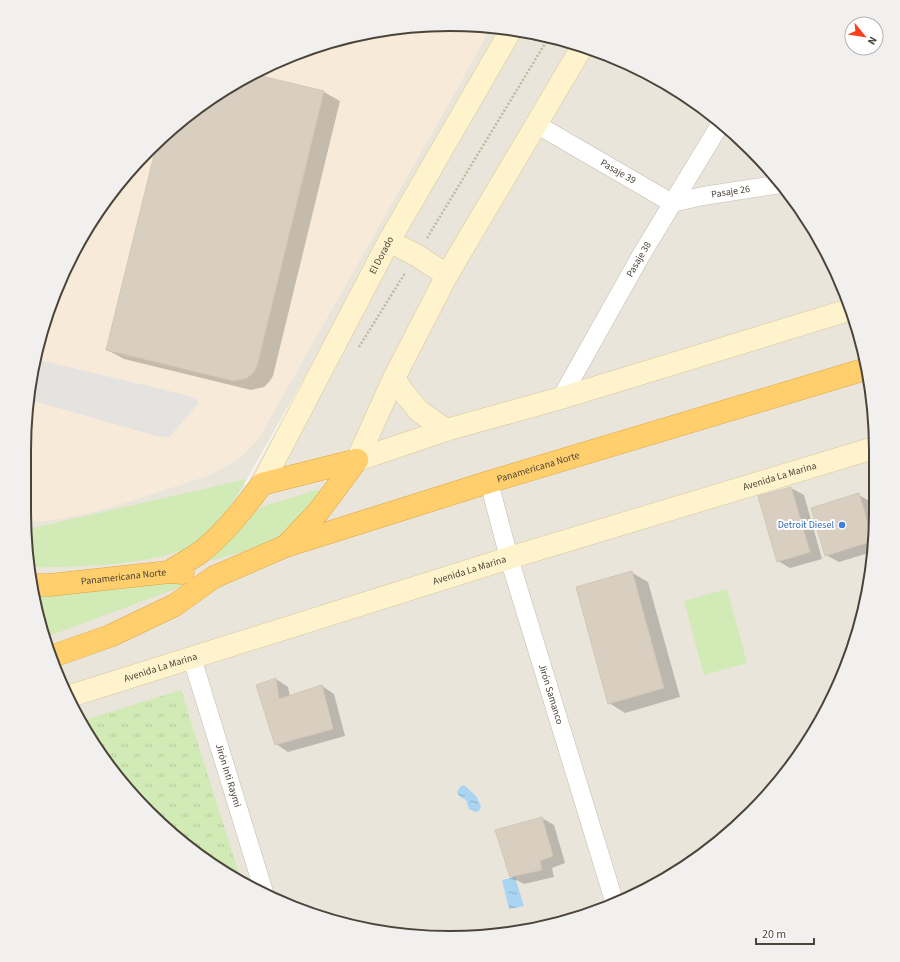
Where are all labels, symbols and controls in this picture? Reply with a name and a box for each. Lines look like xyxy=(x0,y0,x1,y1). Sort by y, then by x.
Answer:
north arrow xyxy=(844,16,884,56)
text: N xyxy=(864,34,881,48)
street label: Pasaje 39 xyxy=(598,156,639,188)
street label: Pasaje 26 xyxy=(710,182,751,202)
street label: El Dorado xyxy=(366,234,397,277)
street label: Pasaje 38 xyxy=(623,239,655,280)
street label: Panamericana Norte xyxy=(495,448,581,486)
street label: Avenida La Marina xyxy=(741,459,818,494)
place label: Detroit Diesel xyxy=(778,518,834,532)
marker: Detroit Diesel xyxy=(837,520,847,530)
street label: Avenida La Marina xyxy=(431,552,508,589)
street label: Panamericana Norte xyxy=(80,565,167,589)
street label: Avenida La Marina xyxy=(122,649,199,686)
street label: Jirón Samanco xyxy=(535,662,567,726)
street label: Jirón Inti Raymi xyxy=(212,742,245,809)
scale bar xyxy=(756,920,814,946)
text: 20 m xyxy=(762,926,786,943)

